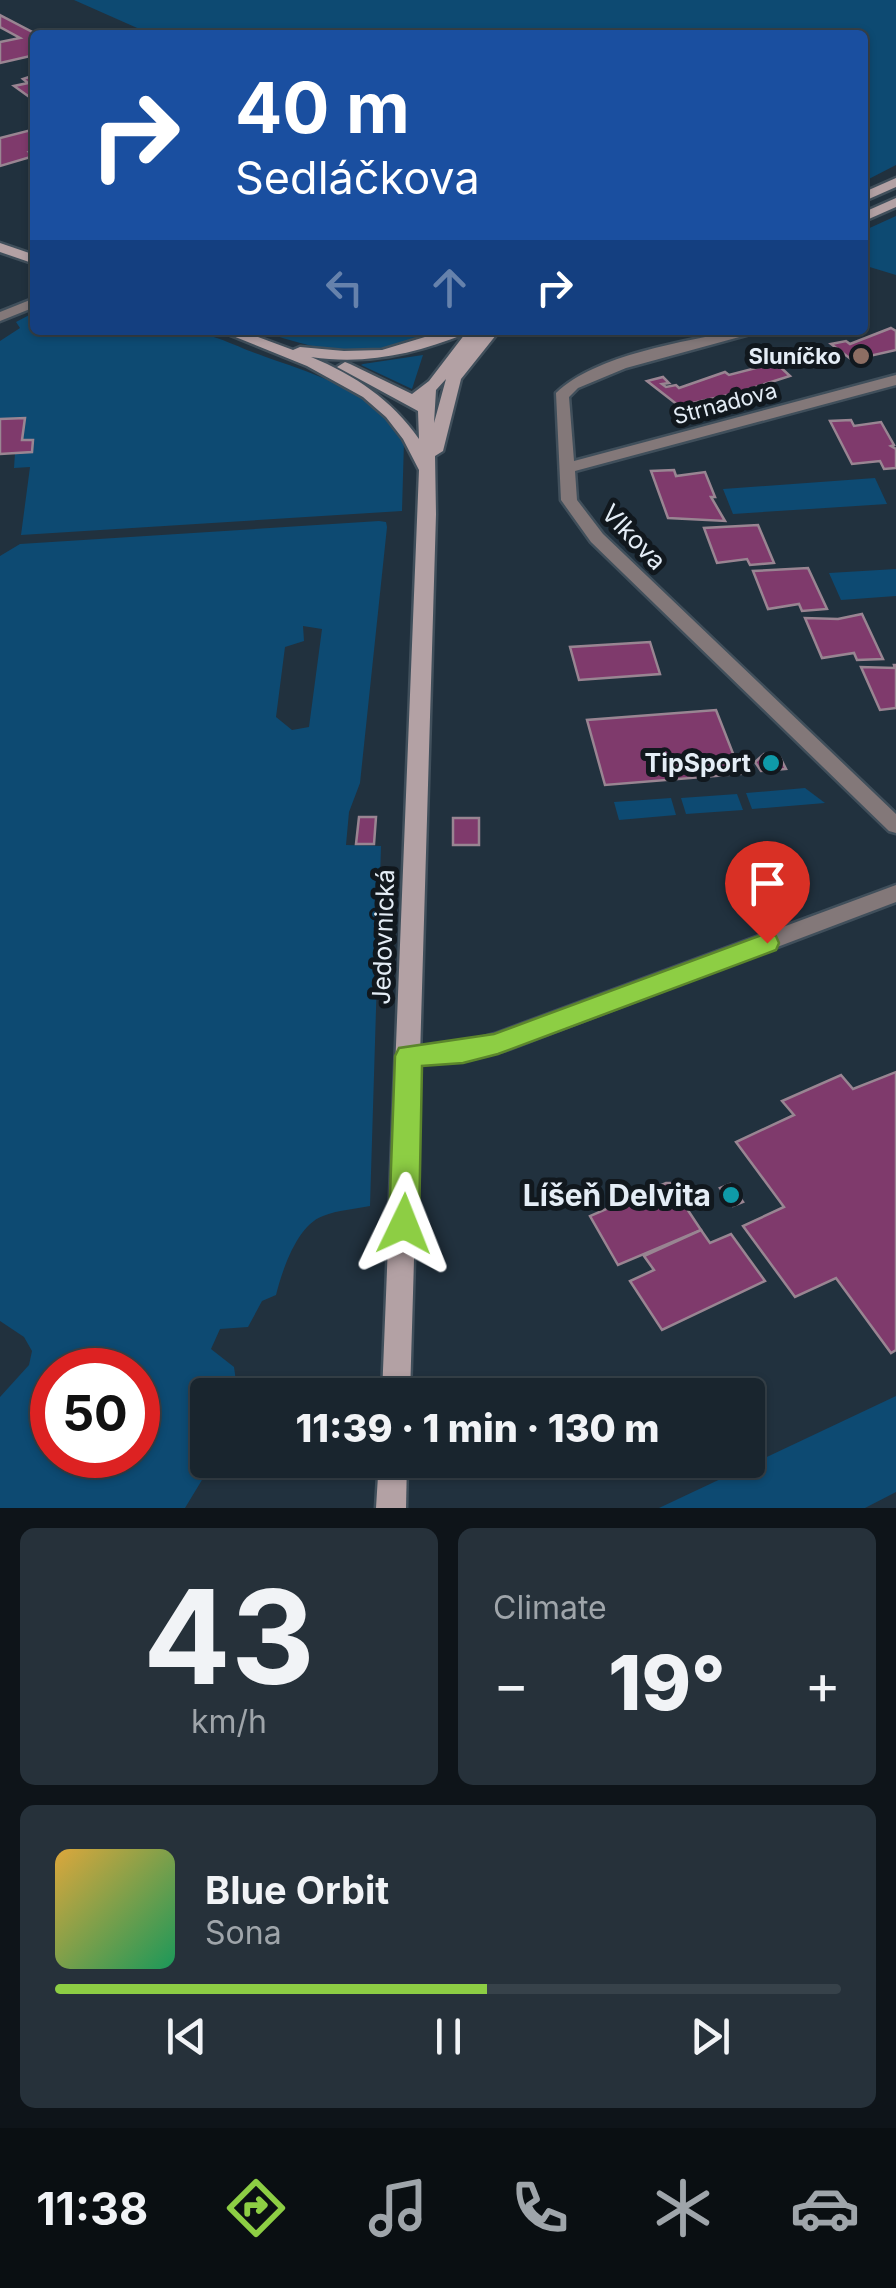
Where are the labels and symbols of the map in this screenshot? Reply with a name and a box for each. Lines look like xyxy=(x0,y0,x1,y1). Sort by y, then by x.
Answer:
place label: Sluníčko xyxy=(749,343,841,369)
marker: Sluníčko xyxy=(850,345,872,367)
street label: Strnadova xyxy=(670,377,780,429)
street label: Vlkova xyxy=(596,498,672,576)
place label: TipSport xyxy=(644,748,751,778)
marker: TipSport xyxy=(760,752,782,774)
pin xyxy=(725,841,810,944)
street label: Jedovnická xyxy=(366,869,400,1005)
position arrow xyxy=(352,1172,456,1276)
place label: Líšeň Delvita xyxy=(523,1177,711,1213)
marker: Líšeň Delvita xyxy=(720,1184,742,1206)
speed limit sign: 50 xyxy=(30,1348,160,1478)

